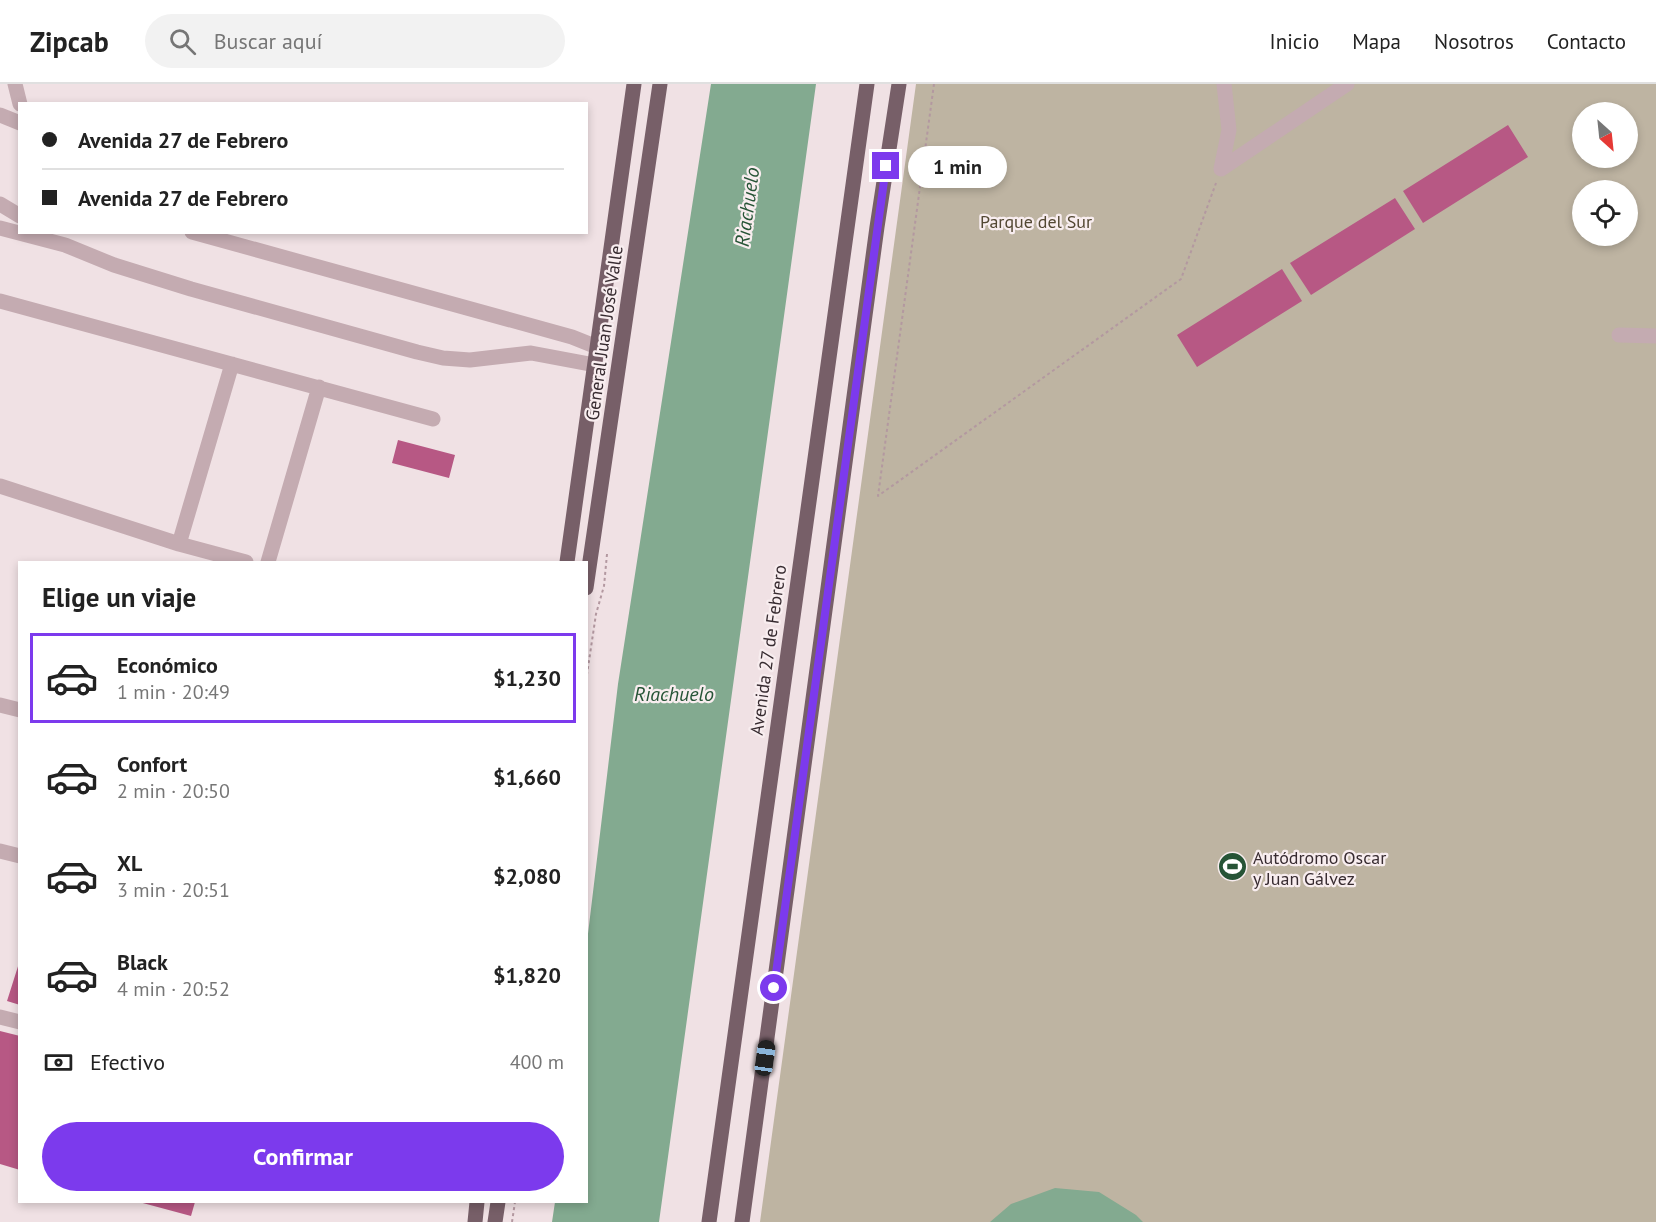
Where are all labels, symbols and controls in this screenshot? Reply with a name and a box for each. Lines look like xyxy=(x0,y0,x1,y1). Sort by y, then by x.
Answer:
search box xyxy=(145,14,565,68)
text: Zipcab xyxy=(30,23,109,60)
icon: search xyxy=(166,25,199,58)
text: Buscar aquí xyxy=(214,27,322,55)
text: Inicio xyxy=(1270,28,1319,55)
text: Mapa xyxy=(1352,28,1401,55)
text: Nosotros xyxy=(1434,28,1514,55)
text: Contacto xyxy=(1547,28,1626,55)
north arrow xyxy=(1572,102,1638,168)
map controls xyxy=(1572,102,1638,246)
text: Avenida 27 de Febrero xyxy=(78,126,288,154)
callout: 1 min xyxy=(907,145,1006,187)
route end xyxy=(872,152,899,179)
text: 1 min xyxy=(933,154,982,180)
water label: Riachuelo xyxy=(729,166,765,248)
button: locate xyxy=(1572,180,1638,246)
text: Avenida 27 de Febrero xyxy=(78,184,288,212)
park label: Parque del Sur xyxy=(980,210,1092,233)
street label: General Juan José Valle xyxy=(580,244,628,422)
street label: Avenida 27 de Febrero xyxy=(745,563,791,737)
text: Elige un viaje xyxy=(42,580,196,614)
icon: car xyxy=(45,651,99,705)
text: Económico xyxy=(117,651,218,679)
text: $1,230 xyxy=(493,664,561,692)
text: 1 min · 20:49 xyxy=(117,679,230,705)
water label: Riachuelo xyxy=(634,681,714,707)
icon: car xyxy=(45,750,99,804)
text: Confort xyxy=(117,750,187,778)
text: $1,660 xyxy=(493,763,561,791)
text: 2 min · 20:50 xyxy=(117,778,230,804)
place label: Autódromo Oscar y Juan Gálvez xyxy=(1253,846,1386,890)
icon: car xyxy=(45,849,99,903)
text: XL xyxy=(117,849,142,877)
sports icon: Autódromo Oscar y Juan Gálvez xyxy=(1216,851,1248,883)
text: $2,080 xyxy=(493,862,561,890)
text: 3 min · 20:51 xyxy=(117,877,230,903)
icon: car xyxy=(45,948,99,1002)
text: Black xyxy=(117,948,168,976)
text: $1,820 xyxy=(493,961,561,989)
route start xyxy=(760,974,787,1001)
text: 4 min · 20:52 xyxy=(117,976,230,1002)
car xyxy=(754,1039,776,1077)
icon: cash xyxy=(42,1046,75,1079)
text: Efectivo xyxy=(90,1048,165,1076)
text: 400 m xyxy=(510,1049,564,1075)
button: Confirmar xyxy=(42,1122,564,1191)

